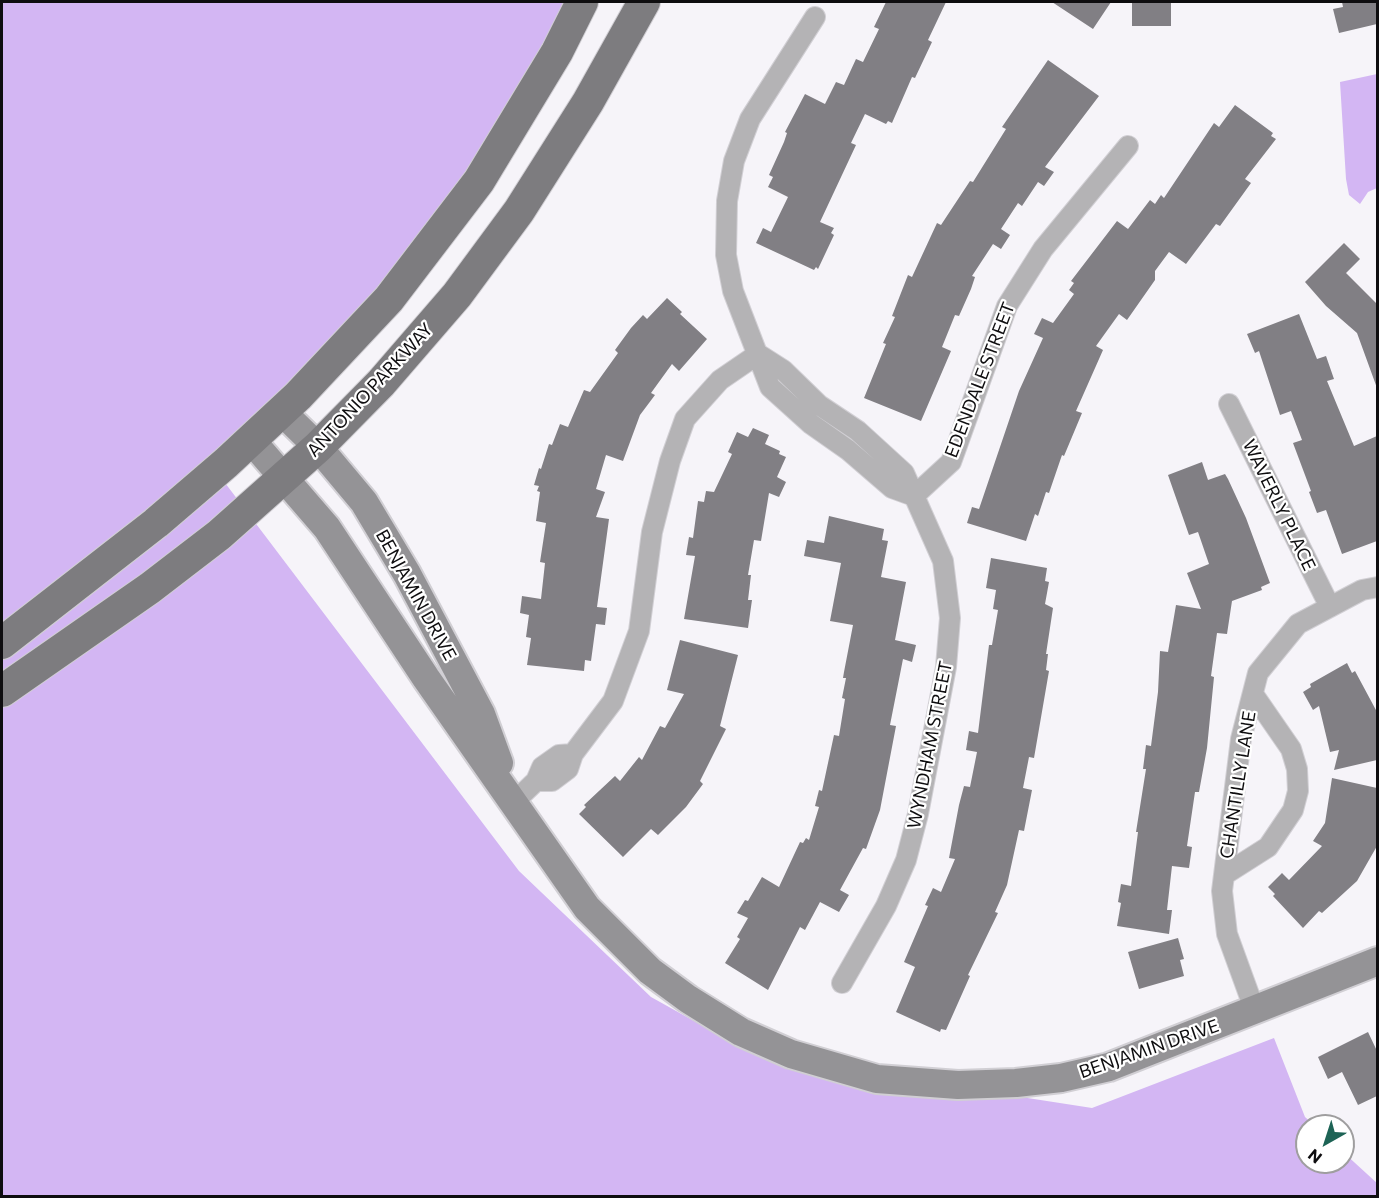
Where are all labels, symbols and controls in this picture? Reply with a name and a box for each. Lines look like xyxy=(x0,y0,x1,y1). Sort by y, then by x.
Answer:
street label: EDENDALE STREET xyxy=(940,299,1020,461)
street label: ANTONIO PARKWAY xyxy=(302,319,438,461)
street label: WAVERLY PLACE xyxy=(1238,436,1320,574)
street label: BENJAMIN DRIVE xyxy=(371,526,461,664)
street label: WYNDHAM STREET xyxy=(903,659,957,831)
street label: CHANTILLY LANE xyxy=(1216,710,1260,860)
street label: BENJAMIN DRIVE xyxy=(1076,1015,1222,1083)
north arrow xyxy=(1295,1114,1355,1174)
text: N xyxy=(1304,1146,1325,1168)

